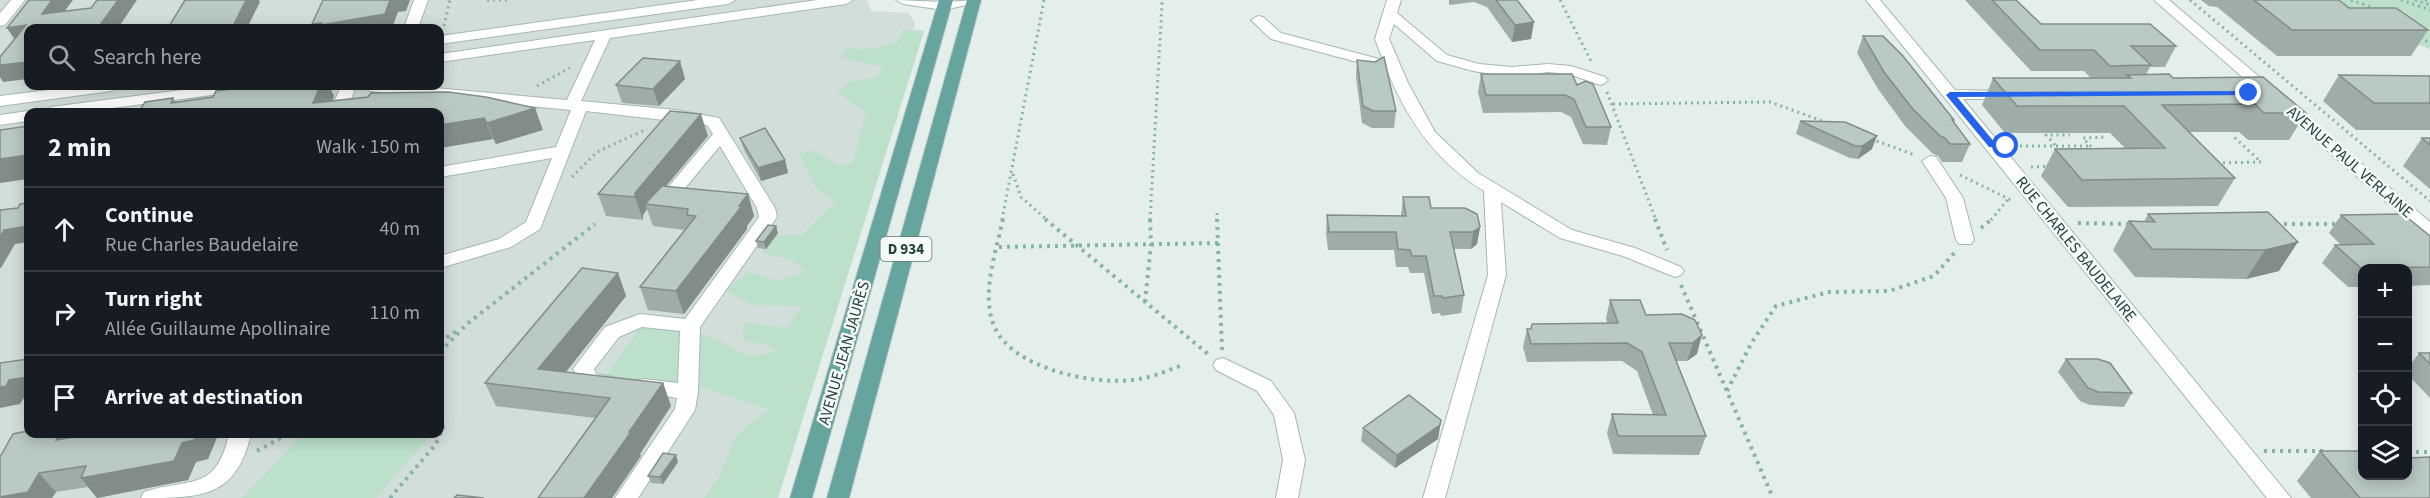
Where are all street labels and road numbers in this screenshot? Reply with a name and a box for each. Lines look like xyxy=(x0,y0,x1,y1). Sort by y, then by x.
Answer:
street label: AVENUE PAUL VERLAINE xyxy=(2282,101,2418,223)
street label: RUE CHARLES BAUDELAIRE xyxy=(2010,172,2142,326)
road number: D 934 xyxy=(880,237,932,261)
street label: AVENUE JEAN JAURÈS xyxy=(813,279,875,427)

